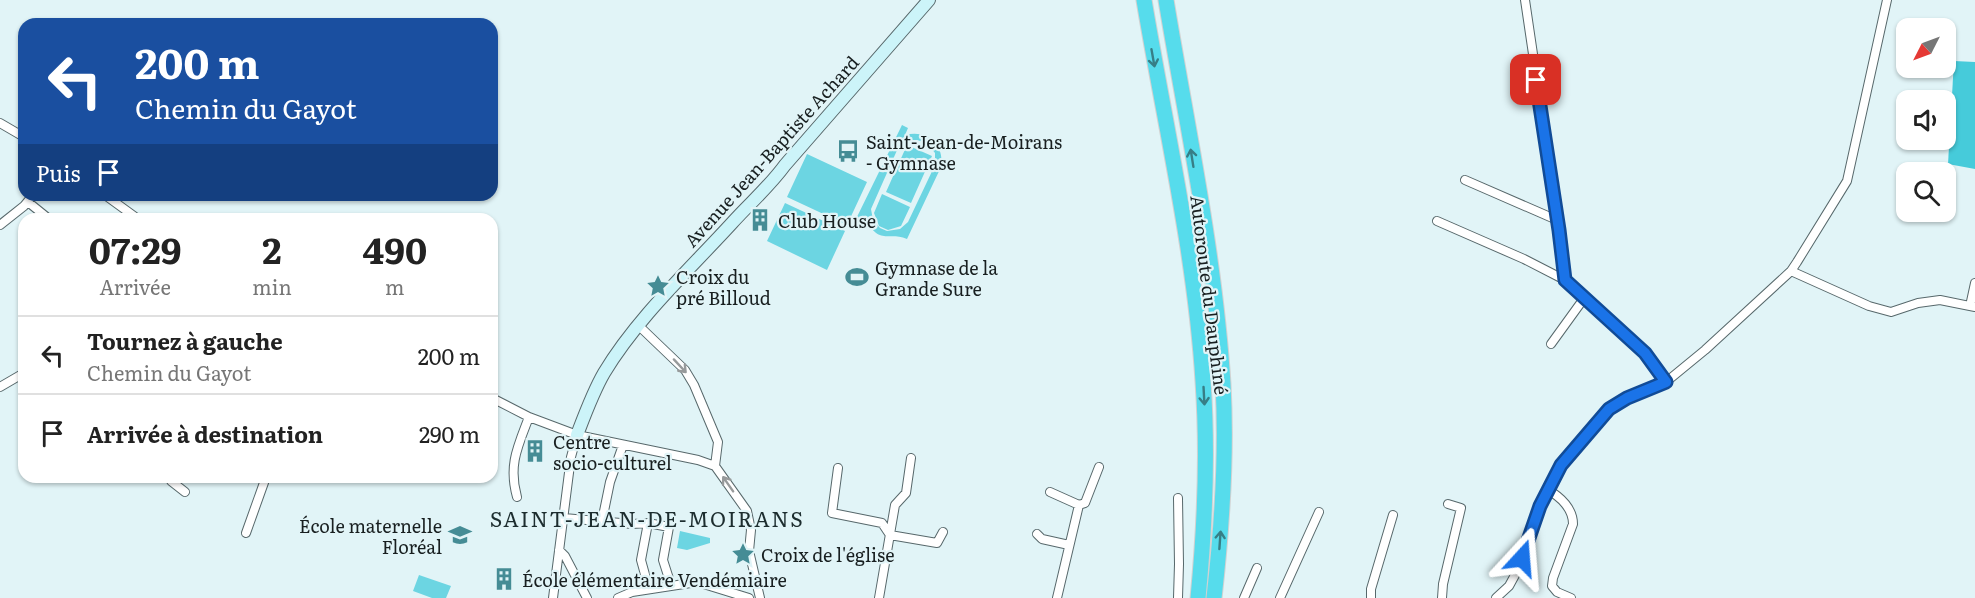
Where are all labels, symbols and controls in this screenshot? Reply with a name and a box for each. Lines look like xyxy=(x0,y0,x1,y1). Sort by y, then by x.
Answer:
north arrow xyxy=(1896,18,1956,78)
map controls xyxy=(1896,18,1956,222)
text: 200 m xyxy=(135,30,260,92)
icon: left xyxy=(36,42,114,120)
one-way arrow xyxy=(1148,47,1159,67)
street label: Avenue Jean-Baptiste Achard xyxy=(677,49,865,253)
pin xyxy=(1510,54,1561,105)
icon: arrive xyxy=(1519,63,1552,96)
text: Chemin du Gayot xyxy=(135,87,357,127)
button: sound xyxy=(1896,90,1956,150)
place label: Saint-Jean-de-Moirans - Gymnase xyxy=(866,128,1062,176)
bus stop icon: Saint-Jean-de-Moirans - Gymnase xyxy=(835,138,861,164)
one-way arrow xyxy=(1186,149,1197,168)
text: Puis xyxy=(36,156,80,189)
icon: arrive xyxy=(92,156,125,189)
button: search xyxy=(1896,162,1956,222)
street label: Autoroute du Dauphiné xyxy=(1184,194,1236,396)
building icon: Club House xyxy=(747,207,773,233)
place label: Club House xyxy=(778,207,876,234)
text: 07:29 xyxy=(89,222,182,275)
text: 2 xyxy=(262,222,282,275)
text: 490 xyxy=(363,222,427,275)
place label: Gymnase de la Grande Sure xyxy=(875,254,998,302)
place label: Croix du pré Billoud xyxy=(676,263,771,311)
sports icon: Gymnase de la Grande Sure xyxy=(844,264,870,290)
text: Arrivée xyxy=(99,271,171,301)
text: min xyxy=(252,271,292,301)
text: m xyxy=(385,271,405,301)
place icon: Croix du pré Billoud xyxy=(645,273,671,299)
text: Tournez à gauche xyxy=(87,324,283,357)
icon: left xyxy=(36,339,69,372)
text: 200 m xyxy=(418,339,480,372)
text: Chemin du Gayot xyxy=(87,357,251,387)
one-way arrow xyxy=(673,358,687,373)
one-way arrow xyxy=(1199,385,1210,405)
icon: arrive xyxy=(36,417,69,450)
text: Arrivée à destination xyxy=(87,417,323,450)
text: 290 m xyxy=(419,417,480,450)
place label: Centre socio-culturel xyxy=(553,428,672,476)
building icon: Centre socio-culturel xyxy=(522,438,548,464)
one-way arrow xyxy=(722,477,734,493)
district label: SAINT-JEAN-DE-MOIRANS xyxy=(490,502,804,533)
place label: École maternelle Floréal xyxy=(299,512,442,560)
school or university icon: École maternelle Floréal xyxy=(447,522,473,548)
position arrow xyxy=(1490,526,1554,590)
one-way arrow xyxy=(1215,530,1226,550)
place icon: Croix de l'église xyxy=(730,541,756,567)
place label: Croix de l'église xyxy=(761,541,894,568)
building icon: École élémentaire Vendémiaire xyxy=(491,566,517,592)
place label: École élémentaire Vendémiaire xyxy=(522,566,787,593)

